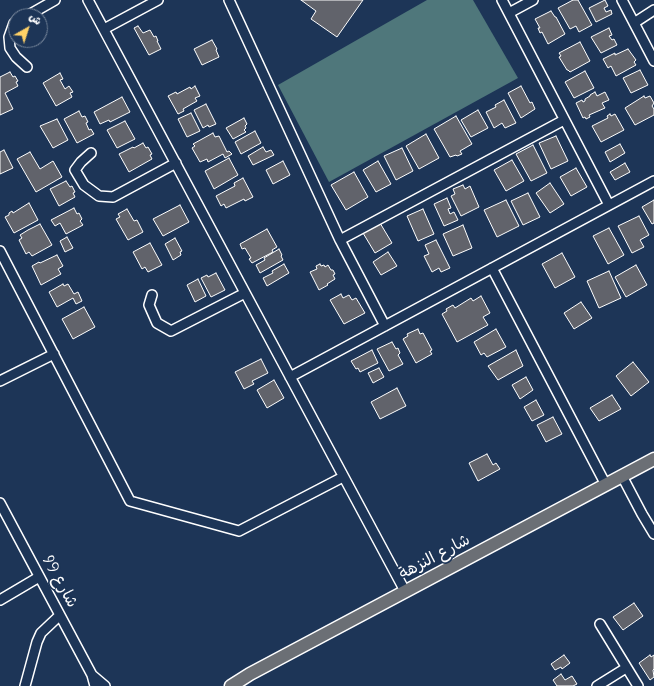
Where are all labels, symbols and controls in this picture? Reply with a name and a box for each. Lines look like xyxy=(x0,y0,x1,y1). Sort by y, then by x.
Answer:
north arrow xyxy=(8,8,48,48)
text: ش xyxy=(26,10,44,29)
street label: شارع النزهة xyxy=(396,531,474,585)
street label: شارع 99 xyxy=(37,553,81,611)

